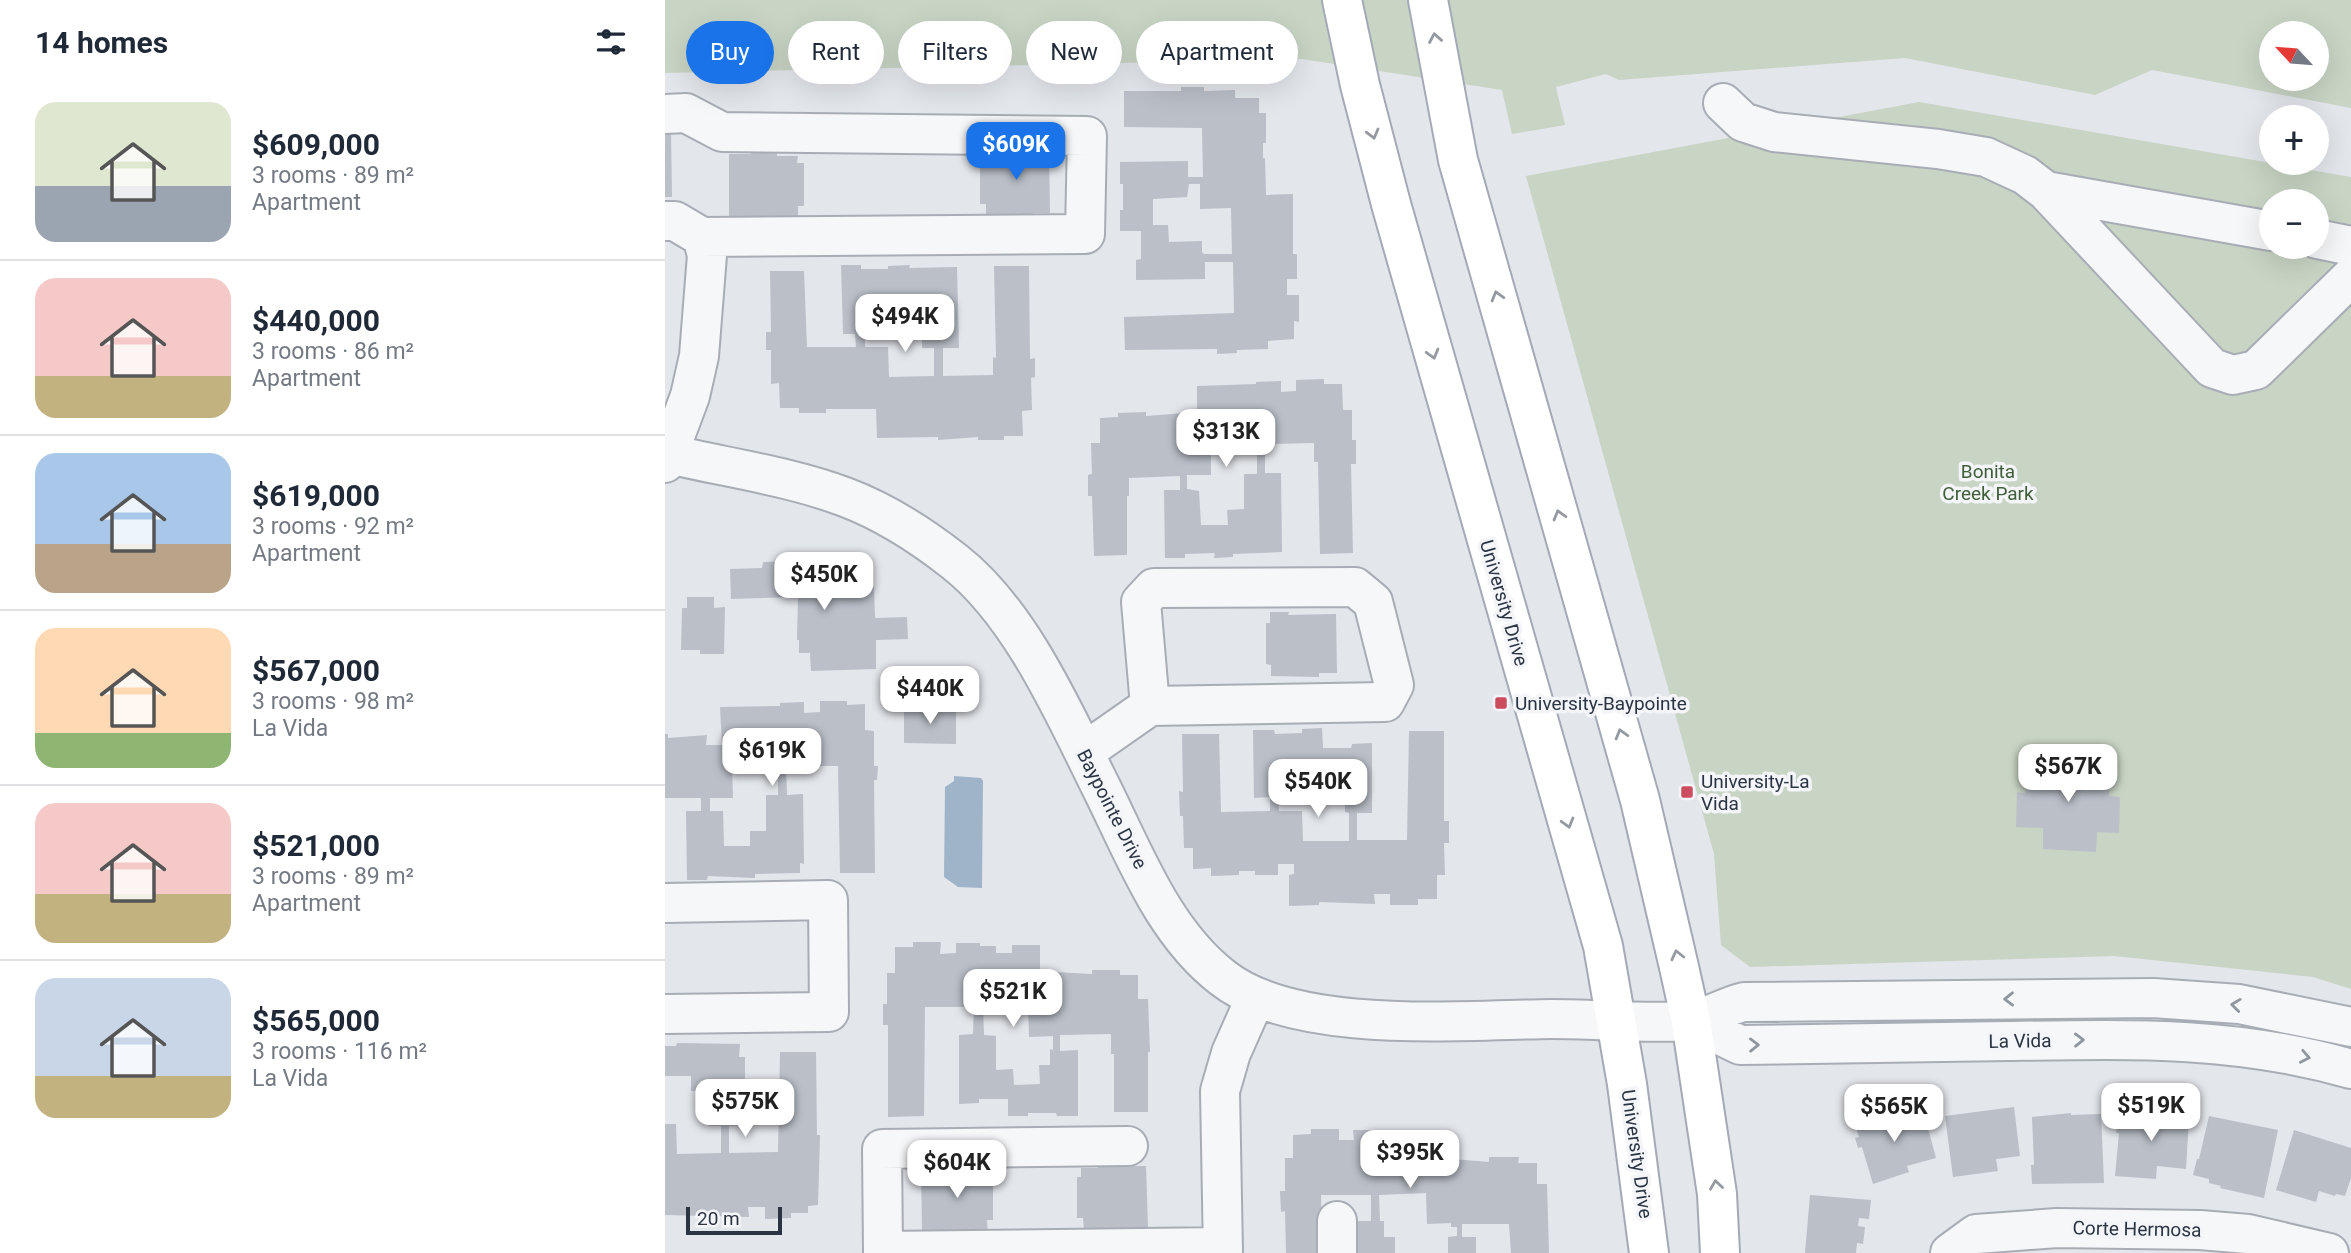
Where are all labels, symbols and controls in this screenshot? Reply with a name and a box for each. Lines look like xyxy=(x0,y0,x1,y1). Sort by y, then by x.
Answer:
chip: Buy xyxy=(686,21,774,84)
chip: Rent xyxy=(788,21,884,84)
chip: Filters xyxy=(898,21,1012,84)
chip: New xyxy=(1026,21,1122,84)
chip: Apartment xyxy=(1136,21,1298,84)
north arrow xyxy=(2259,21,2329,91)
map controls xyxy=(2259,21,2329,259)
icon: filters xyxy=(592,23,630,61)
text: 14 homes xyxy=(35,25,168,60)
one-way arrow xyxy=(1428,32,1443,44)
button: + xyxy=(2259,105,2329,175)
pin: $609K xyxy=(967,122,1065,182)
text: $609,000 xyxy=(252,127,380,162)
one-way arrow xyxy=(1365,128,1379,140)
icon: home xyxy=(91,130,175,214)
text: $609K xyxy=(982,131,1050,158)
text: 3 rooms · 89 m² xyxy=(252,162,414,189)
text: Apartment xyxy=(252,189,361,216)
button: − xyxy=(2259,189,2329,259)
one-way arrow xyxy=(1491,290,1505,302)
pin: $494K xyxy=(856,294,954,354)
text: $440,000 xyxy=(252,303,380,338)
text: $494K xyxy=(871,303,939,330)
icon: home xyxy=(91,306,175,390)
text: 3 rooms · 86 m² xyxy=(252,338,414,365)
one-way arrow xyxy=(1425,348,1440,360)
text: Apartment xyxy=(252,365,361,392)
pin: $313K xyxy=(1177,410,1275,469)
text: $313K xyxy=(1192,418,1260,445)
park label: Bonita Creek Park xyxy=(1942,460,2034,505)
text: $619,000 xyxy=(252,478,380,513)
icon: home xyxy=(91,481,175,565)
one-way arrow xyxy=(1552,509,1567,521)
text: 3 rooms · 92 m² xyxy=(252,513,414,540)
street label: University Drive xyxy=(1475,537,1533,669)
text: Apartment xyxy=(252,540,361,567)
pin: $450K xyxy=(775,552,873,612)
text: $450K xyxy=(790,561,858,588)
text: $567,000 xyxy=(252,653,380,688)
icon: home xyxy=(91,656,175,740)
pin: $440K xyxy=(881,666,979,726)
text: $440K xyxy=(896,675,964,702)
text: 3 rooms · 98 m² xyxy=(252,688,414,715)
place label: University-Baypointe xyxy=(1515,692,1687,715)
marker: University-Baypointe xyxy=(1493,695,1509,711)
text: La Vida xyxy=(252,715,328,742)
pin: $619K xyxy=(723,728,821,788)
one-way arrow xyxy=(1615,728,1630,740)
text: $619K xyxy=(738,737,806,764)
pin: $567K xyxy=(2019,744,2117,804)
street label: Baypointe Drive xyxy=(1072,745,1152,873)
text: $567K xyxy=(2034,753,2102,780)
pin: $540K xyxy=(1269,760,1367,819)
text: $540K xyxy=(1284,768,1352,795)
place label: University-La Vida xyxy=(1701,770,1809,815)
marker: University-La Vida xyxy=(1679,784,1695,800)
one-way arrow xyxy=(1560,817,1574,829)
text: $521,000 xyxy=(252,828,380,863)
icon: home xyxy=(91,831,175,915)
text: 3 rooms · 89 m² xyxy=(252,863,414,890)
text: Apartment xyxy=(252,890,361,917)
one-way arrow xyxy=(1670,949,1685,961)
pin: $521K xyxy=(964,970,1062,1029)
text: $521K xyxy=(979,978,1047,1005)
one-way arrow xyxy=(2003,991,2014,1007)
one-way arrow xyxy=(2230,997,2242,1012)
text: $565,000 xyxy=(252,1003,380,1038)
icon: home xyxy=(91,1006,175,1090)
street label: La Vida xyxy=(1988,1029,2052,1053)
one-way arrow xyxy=(2074,1032,2085,1048)
one-way arrow xyxy=(1749,1037,1759,1053)
text: 3 rooms · 116 m² xyxy=(252,1038,427,1065)
one-way arrow xyxy=(2299,1049,2311,1064)
text: La Vida xyxy=(252,1065,328,1092)
pin: $575K xyxy=(696,1080,794,1139)
pin: $565K xyxy=(1845,1084,1943,1144)
pin: $519K xyxy=(2102,1084,2200,1143)
text: $575K xyxy=(711,1088,779,1115)
street label: University Drive xyxy=(1617,1088,1657,1220)
text: $519K xyxy=(2117,1092,2185,1119)
text: $565K xyxy=(1860,1093,1928,1120)
pin: $395K xyxy=(1361,1130,1459,1190)
text: $395K xyxy=(1376,1139,1444,1166)
pin: $604K xyxy=(908,1140,1006,1200)
text: $604K xyxy=(923,1149,991,1176)
one-way arrow xyxy=(1709,1179,1724,1191)
scale bar xyxy=(686,1204,782,1236)
text: 20 m xyxy=(697,1207,740,1230)
street label: Corte Hermosa xyxy=(2072,1216,2202,1242)

